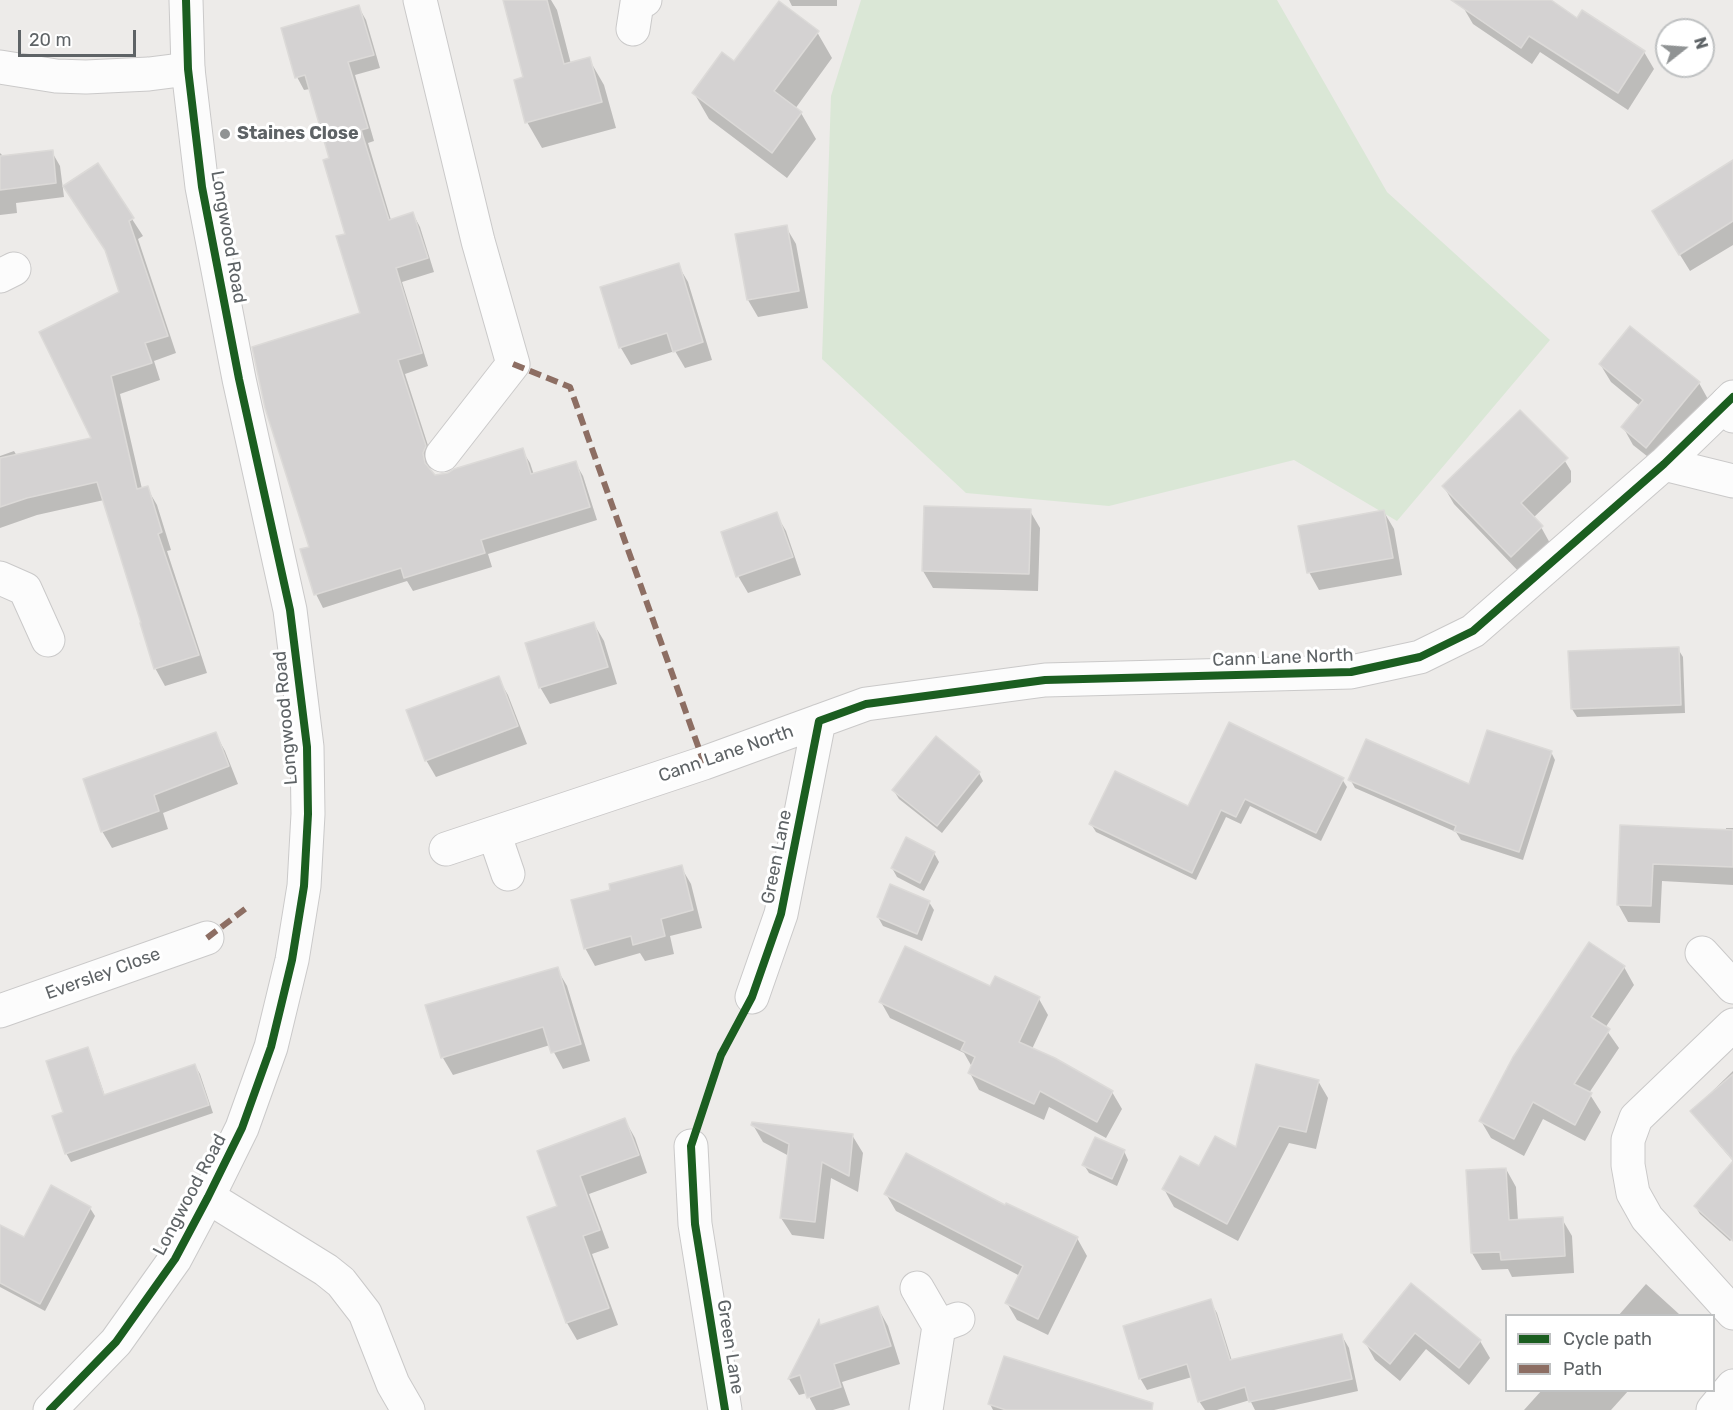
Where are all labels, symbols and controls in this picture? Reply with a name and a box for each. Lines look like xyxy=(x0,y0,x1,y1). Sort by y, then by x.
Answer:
scale bar xyxy=(21,18,140,56)
north arrow xyxy=(1655,18,1715,78)
text: 20 m xyxy=(29,29,71,51)
text: N xyxy=(1690,35,1712,51)
place label: Staines Close xyxy=(237,123,359,145)
marker: Staines Close xyxy=(218,127,232,141)
street label: Longwood Road xyxy=(206,169,250,305)
street label: Cann Lane North xyxy=(1212,645,1354,671)
street label: Longwood Road xyxy=(269,650,303,786)
street label: Cann Lane North xyxy=(656,721,796,787)
street label: Green Lane xyxy=(757,808,797,906)
street label: Eversley Close xyxy=(43,943,163,1005)
street label: Longwood Road xyxy=(149,1131,231,1259)
street label: Green Lane xyxy=(712,1298,748,1396)
legend xyxy=(1505,1314,1715,1392)
text: Cycle path xyxy=(1563,1328,1652,1350)
text: Path xyxy=(1563,1358,1602,1380)

